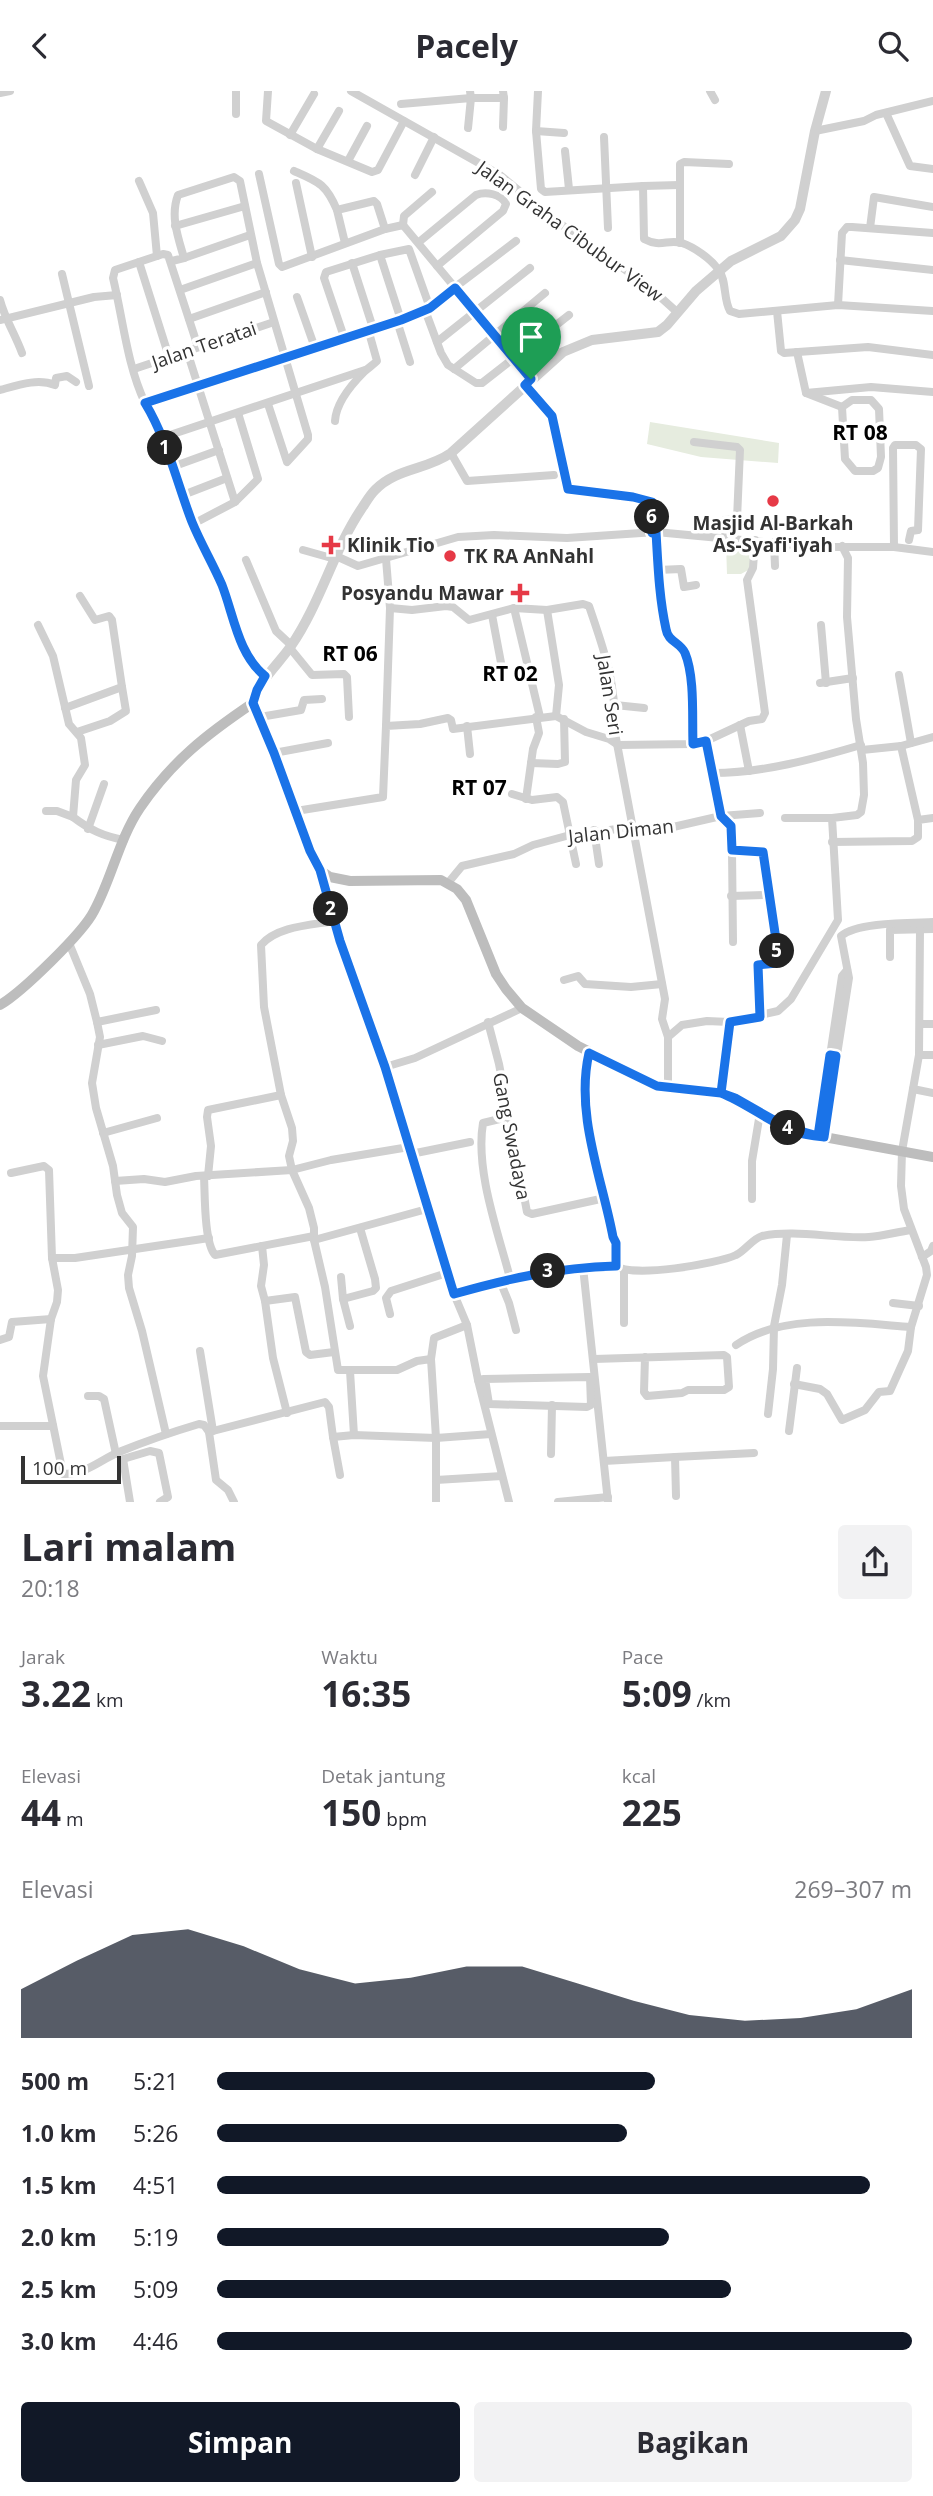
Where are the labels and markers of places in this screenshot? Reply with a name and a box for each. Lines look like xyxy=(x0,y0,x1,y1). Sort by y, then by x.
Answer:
pin xyxy=(501,307,561,379)
pin: 1 xyxy=(148,431,182,465)
marker: Masjid Al-Barkah As-Syafi'iyah xyxy=(765,493,781,509)
pin: 6 xyxy=(634,499,670,535)
place label: Masjid Al-Barkah As-Syafi'iyah xyxy=(692,510,854,558)
place label: Klinik Tio xyxy=(347,532,435,558)
marker: Klinik Tio xyxy=(321,535,341,555)
place label: TK RA AnNahl xyxy=(464,543,594,569)
marker: TK RA AnNahl xyxy=(442,548,458,564)
place label: Posyandu Mawar xyxy=(341,580,504,606)
marker: Posyandu Mawar xyxy=(510,583,530,603)
pin: 2 xyxy=(314,891,348,927)
pin: 5 xyxy=(760,933,794,969)
pin: 4 xyxy=(770,1111,806,1145)
pin: 3 xyxy=(530,1253,566,1289)

